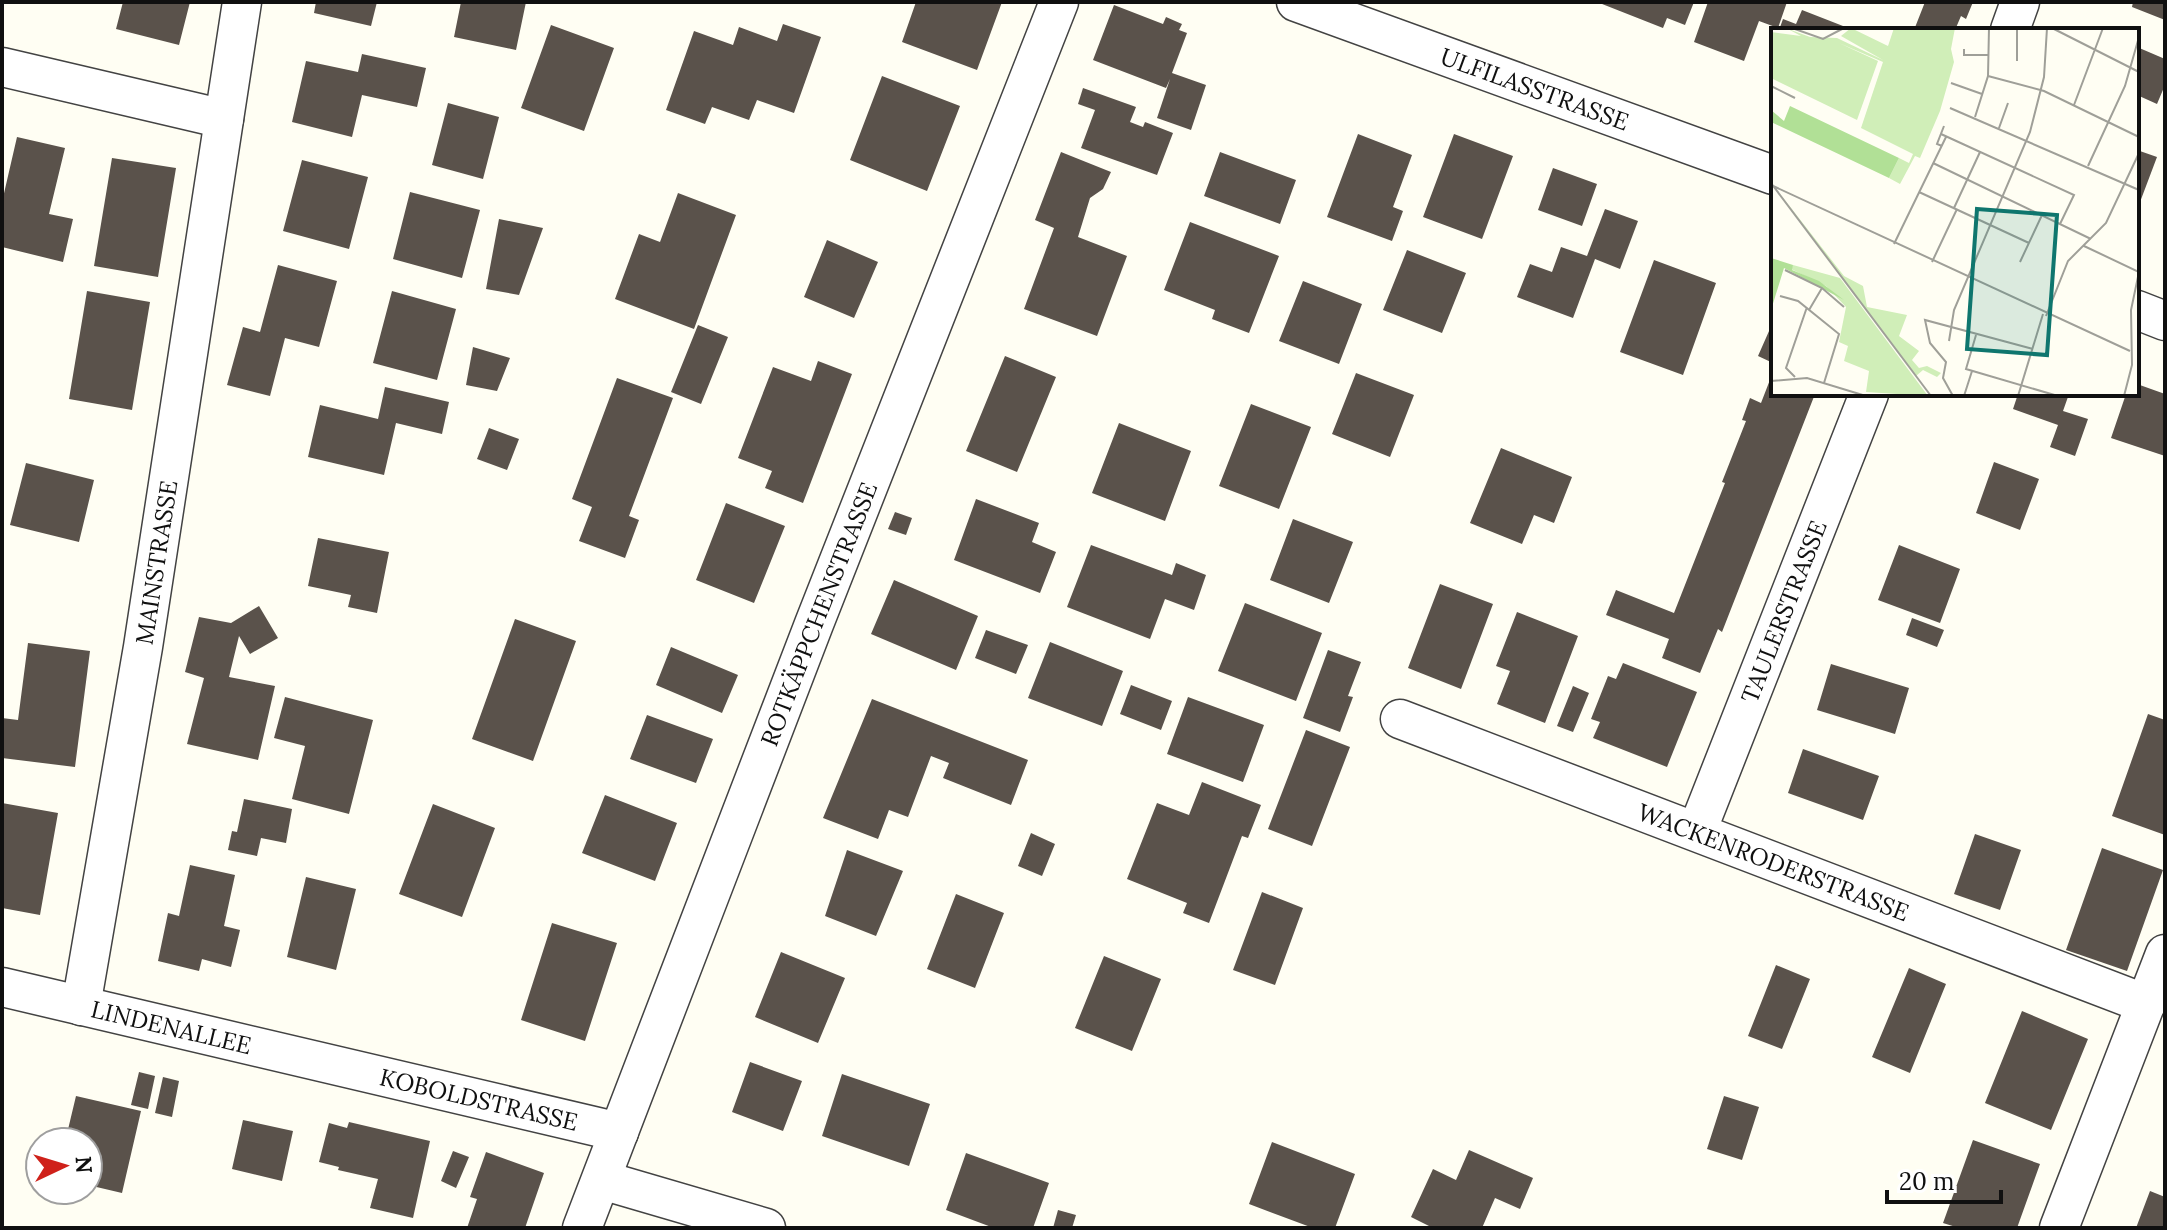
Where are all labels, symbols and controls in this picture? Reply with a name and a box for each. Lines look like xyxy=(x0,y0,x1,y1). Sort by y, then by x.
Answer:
inset map xyxy=(1771,28,2139,396)
street label: ULFILASSTRASSE xyxy=(1436,40,1633,137)
street label: ROTKÄPPCHENSTRASSE xyxy=(753,477,884,750)
street label: MAINSTRASSE xyxy=(128,478,184,647)
street label: TAULERSTRASSE xyxy=(1734,516,1833,707)
street label: WACKENRODERSTRASSE xyxy=(1634,796,1914,928)
street label: LINDENALLEE xyxy=(88,993,255,1061)
street label: KOBOLDSTRASSE xyxy=(377,1061,581,1137)
north arrow xyxy=(24,1126,104,1206)
scale bar xyxy=(1887,1154,2001,1204)
text: N xyxy=(69,1155,99,1174)
text: 20 m xyxy=(1899,1166,1955,1197)

